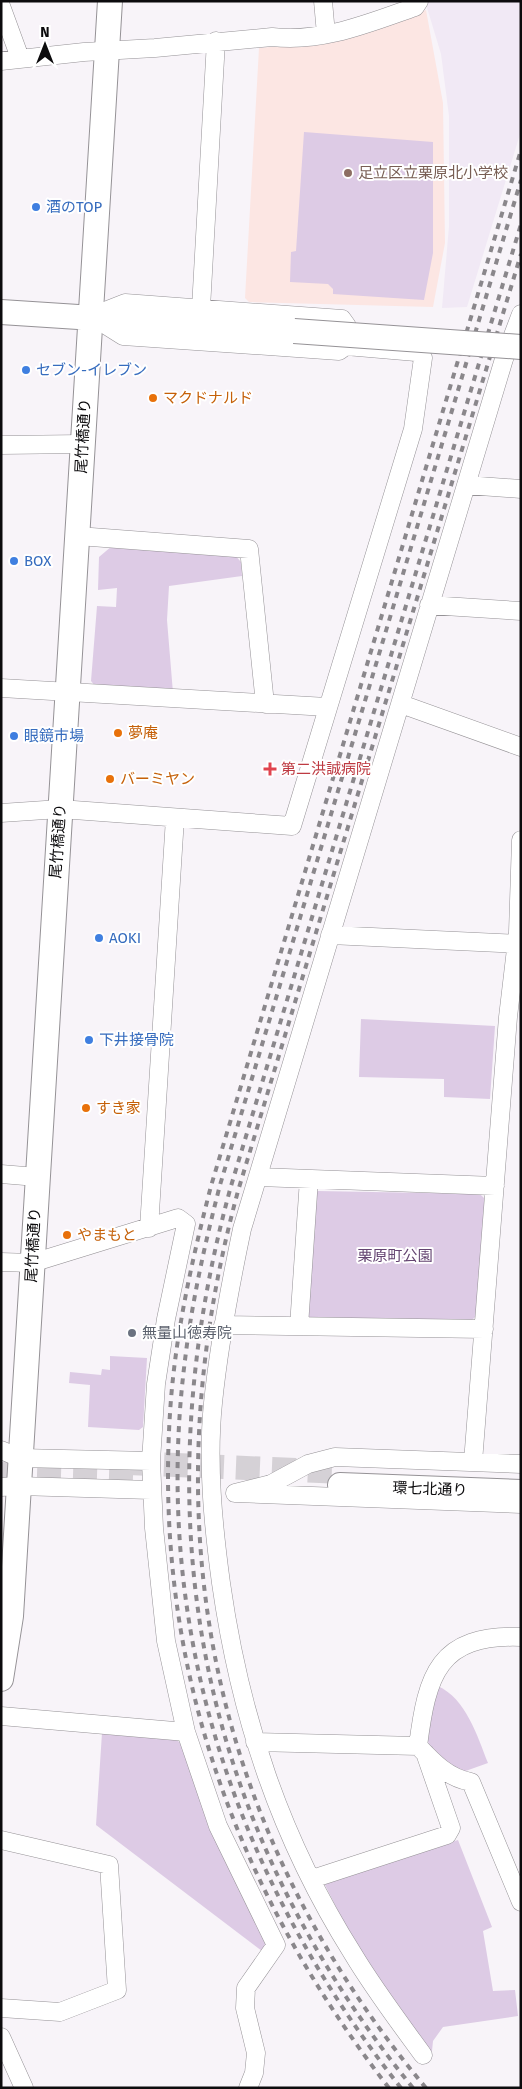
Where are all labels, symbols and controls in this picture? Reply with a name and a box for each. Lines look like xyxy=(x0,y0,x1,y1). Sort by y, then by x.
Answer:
north arrow xyxy=(20,20,70,70)
text: N xyxy=(40,24,50,41)
place label: 足立区立栗原北小学校 xyxy=(358,164,508,182)
marker: 足立区立栗原北小学校 xyxy=(342,167,354,179)
place label: 酒のTOP xyxy=(46,198,103,216)
marker: 酒のTOP xyxy=(30,201,42,213)
place label: セブン-イレブン xyxy=(36,361,147,379)
marker: セブン-イレブン xyxy=(20,364,32,376)
place label: マクドナルド xyxy=(163,389,253,407)
marker: マクドナルド xyxy=(147,392,159,404)
street label: 尾竹橋通り xyxy=(72,398,94,474)
place label: BOX xyxy=(24,552,52,570)
marker: BOX xyxy=(8,555,20,567)
place label: 夢庵 xyxy=(128,724,158,742)
place label: 眼鏡市場 xyxy=(24,727,84,745)
marker: 夢庵 xyxy=(112,727,124,739)
marker: 眼鏡市場 xyxy=(8,730,20,742)
place label: 第二洪誠病院 xyxy=(281,760,371,778)
marker: 第二洪誠病院 xyxy=(263,762,277,776)
place label: バーミヤン xyxy=(120,770,195,788)
marker: バーミヤン xyxy=(104,773,116,785)
street label: 尾竹橋通り xyxy=(46,803,70,879)
place label: AOKI xyxy=(109,929,141,947)
marker: AOKI xyxy=(93,932,105,944)
place label: 下井接骨院 xyxy=(99,1031,174,1049)
marker: 下井接骨院 xyxy=(83,1034,95,1046)
place label: すき家 xyxy=(96,1099,141,1117)
marker: すき家 xyxy=(80,1102,92,1114)
street label: 尾竹橋通り xyxy=(22,1207,44,1283)
place label: やまもと xyxy=(77,1226,137,1244)
marker: やまもと xyxy=(61,1229,73,1241)
park label: 栗原町公園 xyxy=(357,1247,433,1265)
place label: 無量山徳寿院 xyxy=(142,1324,232,1342)
marker: 無量山徳寿院 xyxy=(126,1327,138,1339)
street label: 環七北通り xyxy=(392,1479,468,1499)

